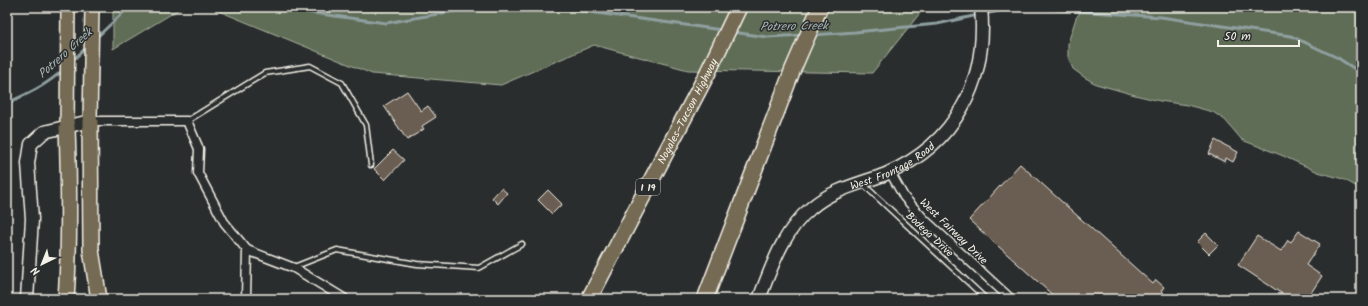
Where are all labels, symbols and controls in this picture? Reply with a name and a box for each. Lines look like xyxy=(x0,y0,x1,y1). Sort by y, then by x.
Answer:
water label: Potrero Creek xyxy=(760,16,830,37)
water label: Potrero Creek xyxy=(34,22,99,83)
scale bar xyxy=(1218,22,1299,48)
text: 50 m xyxy=(1224,27,1251,46)
street label: Nogales–Tucson Highway xyxy=(653,55,723,168)
street label: West Frontage Road xyxy=(848,138,940,196)
road number: I 19 xyxy=(636,179,660,195)
street label: West Fairway Drive xyxy=(915,194,992,269)
street label: Bodega Drive xyxy=(901,208,957,262)
north arrow xyxy=(22,244,62,284)
text: N xyxy=(27,262,45,280)

